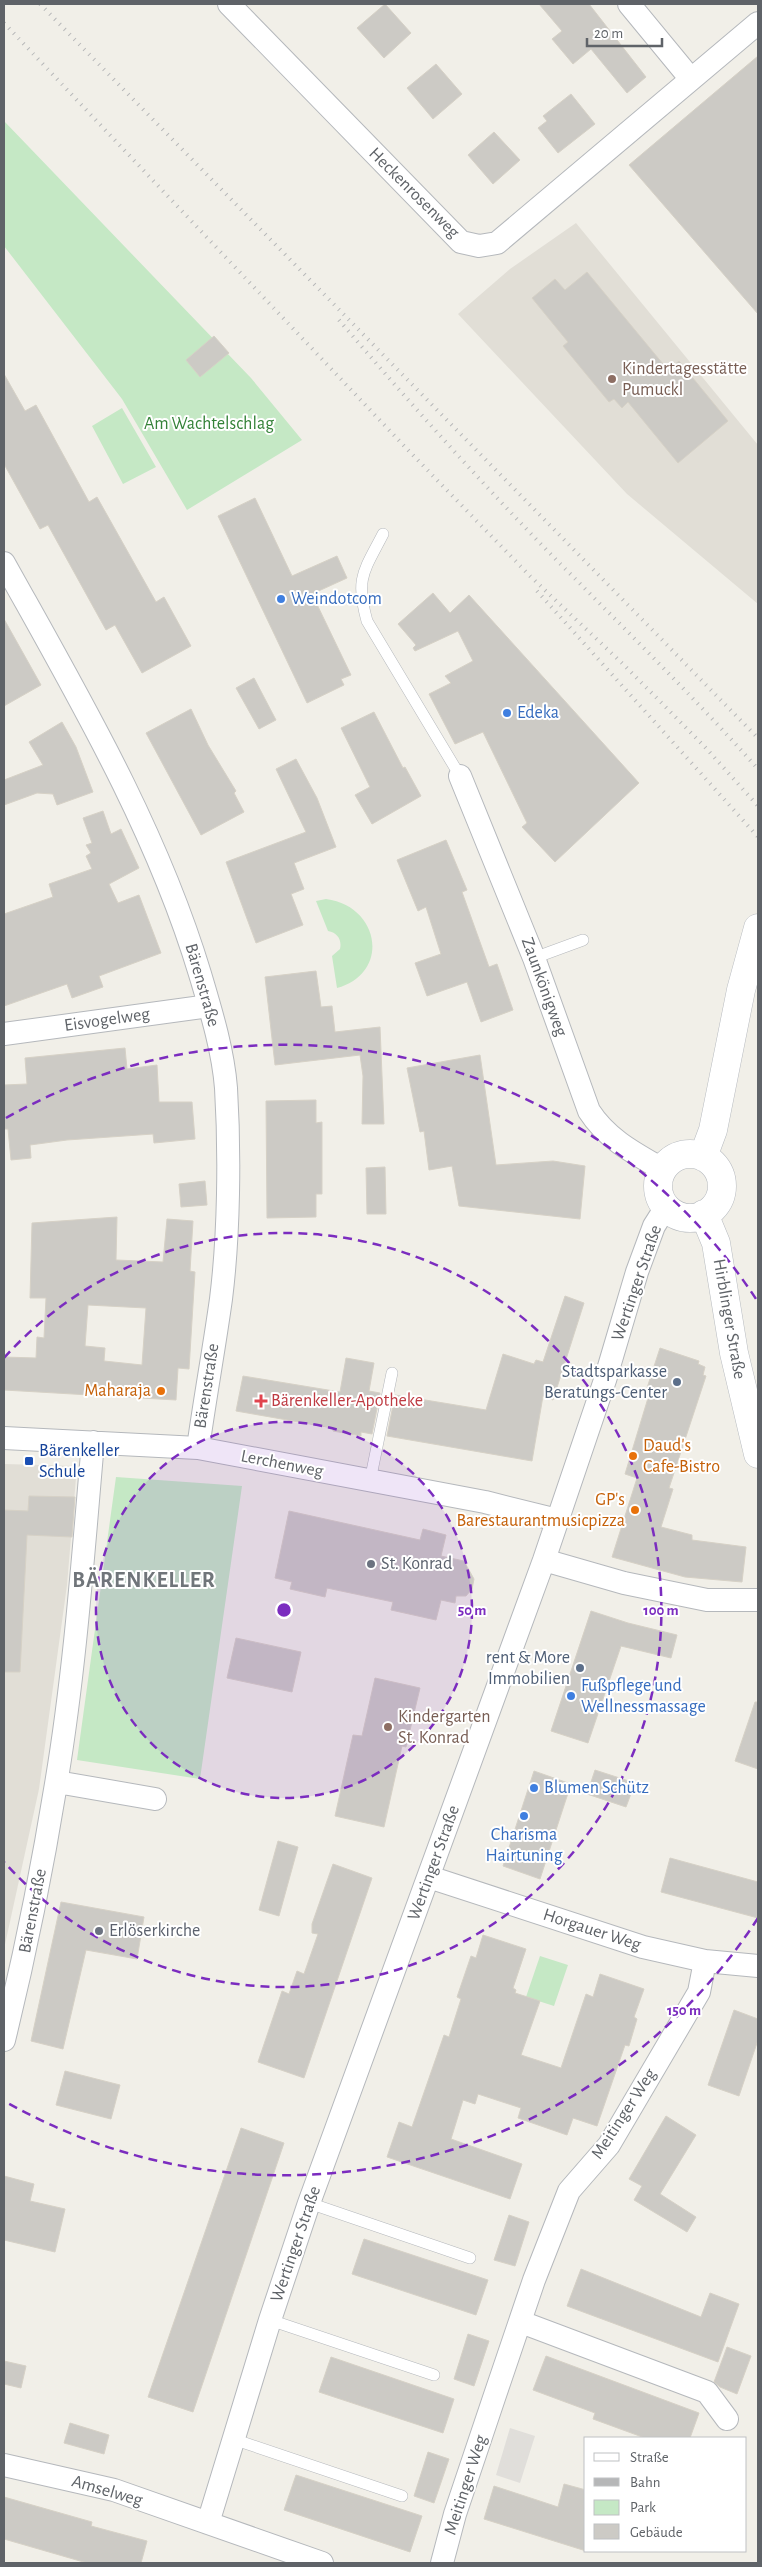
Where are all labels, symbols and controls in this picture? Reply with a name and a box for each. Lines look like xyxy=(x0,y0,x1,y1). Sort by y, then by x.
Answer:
scale bar xyxy=(587,15,662,47)
text: 20 m xyxy=(594,26,623,41)
street label: Heckenrosenweg xyxy=(365,144,463,242)
place label: Kindertagesstätte Pumuckl xyxy=(622,360,747,399)
marker: Kindertagesstätte Pumuckl xyxy=(606,373,618,385)
park label: Am Wachtelschlag xyxy=(144,415,274,433)
place label: Weindotcom xyxy=(291,590,382,608)
marker: Weindotcom xyxy=(275,593,287,605)
place label: Edeka xyxy=(517,704,559,722)
marker: Edeka xyxy=(501,707,513,719)
street label: Zaunkönigweg xyxy=(518,935,570,1039)
street label: Bärenstraße xyxy=(182,941,222,1029)
street label: Eisvogelweg xyxy=(63,1005,151,1035)
street label: Wertinger Straße xyxy=(609,1223,665,1343)
street label: Hirblinger Straße xyxy=(710,1257,748,1381)
street label: Bärenstraße xyxy=(191,1342,223,1430)
place label: Stadtsparkasse Beratungs-Center xyxy=(544,1363,667,1402)
marker: Stadtsparkasse Beratungs-Center xyxy=(671,1376,683,1388)
place label: Maharaja xyxy=(84,1382,151,1400)
marker: Maharaja xyxy=(155,1385,167,1397)
place label: Bärenkeller-Apotheke xyxy=(271,1392,423,1410)
marker: Bärenkeller-Apotheke xyxy=(255,1395,267,1407)
place label: Daud's Cafe-Bistro xyxy=(643,1437,720,1476)
place label: Bärenkeller Schule xyxy=(39,1442,120,1481)
street label: Lerchenweg xyxy=(239,1447,325,1481)
marker: Daud's Cafe-Bistro xyxy=(627,1450,639,1462)
marker: Bärenkeller Schule xyxy=(23,1455,35,1467)
place label: GP's Barestaurantmusicpizza xyxy=(456,1491,625,1530)
marker: GP's Barestaurantmusicpizza xyxy=(629,1504,641,1516)
place label: St. Konrad xyxy=(381,1555,452,1573)
marker: St. Konrad xyxy=(365,1558,377,1570)
district label: BÄRENKELLER xyxy=(72,1567,216,1591)
centre of rings xyxy=(275,1601,293,1619)
text: 50 m xyxy=(458,1603,486,1618)
text: 100 m xyxy=(643,1603,679,1618)
place label: rent & More Immobilien xyxy=(486,1649,570,1688)
marker: rent & More Immobilien xyxy=(574,1662,586,1674)
place label: Fußpflege und Wellnessmassage xyxy=(581,1677,706,1716)
marker: Fußpflege und Wellnessmassage xyxy=(565,1690,577,1702)
place label: Kindergarten St. Konrad xyxy=(398,1708,490,1747)
marker: Kindergarten St. Konrad xyxy=(382,1721,394,1733)
place label: Blumen Schütz xyxy=(544,1779,649,1797)
marker: Blumen Schütz xyxy=(528,1782,540,1794)
street label: Wertinger Straße xyxy=(405,1803,463,1923)
marker: Charisma Hairtuning xyxy=(518,1810,530,1822)
place label: Charisma Hairtuning xyxy=(486,1826,563,1865)
street label: Bärenstraße xyxy=(16,1867,50,1955)
street label: Horgauer Weg xyxy=(541,1906,643,1954)
place label: Erlöserkirche xyxy=(109,1922,200,1940)
marker: Erlöserkirche xyxy=(93,1925,105,1937)
text: 150 m xyxy=(667,2003,701,2018)
street label: Meitinger Weg xyxy=(588,2065,660,2162)
street label: Wertinger Straße xyxy=(268,2184,324,2304)
street label: Meitinger Weg xyxy=(441,2433,491,2537)
legend xyxy=(584,2437,747,2552)
text: Straße xyxy=(630,2450,669,2465)
street label: Amselweg xyxy=(70,2472,145,2510)
text: Bahn xyxy=(630,2475,660,2490)
text: Park xyxy=(630,2500,656,2515)
text: Gebäude xyxy=(630,2525,683,2540)

